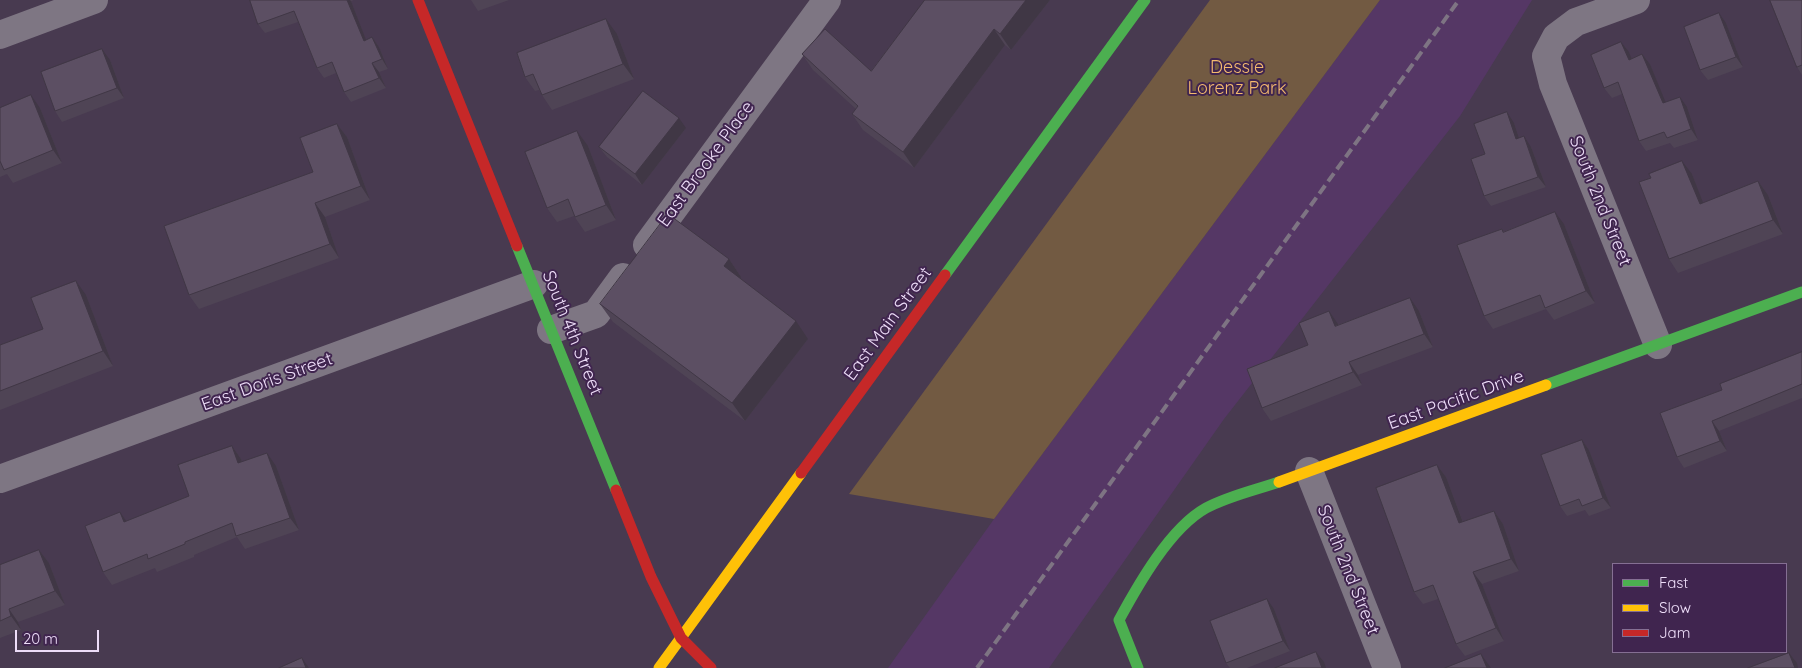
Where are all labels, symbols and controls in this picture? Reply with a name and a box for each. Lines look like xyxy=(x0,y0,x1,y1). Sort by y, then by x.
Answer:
park label: Dessie Lorenz Park xyxy=(1187,57,1287,100)
street label: East Brooke Place xyxy=(653,97,759,231)
street label: South 2nd Street xyxy=(1564,133,1636,269)
street label: East Main Street xyxy=(840,263,936,385)
street label: South 4th Street xyxy=(537,268,607,398)
street label: East Doris Street xyxy=(199,348,335,416)
street label: East Pacific Drive xyxy=(1385,365,1527,435)
street label: South 2nd Street xyxy=(1312,502,1384,638)
legend xyxy=(1612,563,1787,653)
text: Fast xyxy=(1659,573,1688,592)
text: Slow xyxy=(1659,598,1691,617)
scale bar xyxy=(18,620,101,652)
text: Jam xyxy=(1659,623,1690,642)
text: 20 m xyxy=(23,629,58,648)

